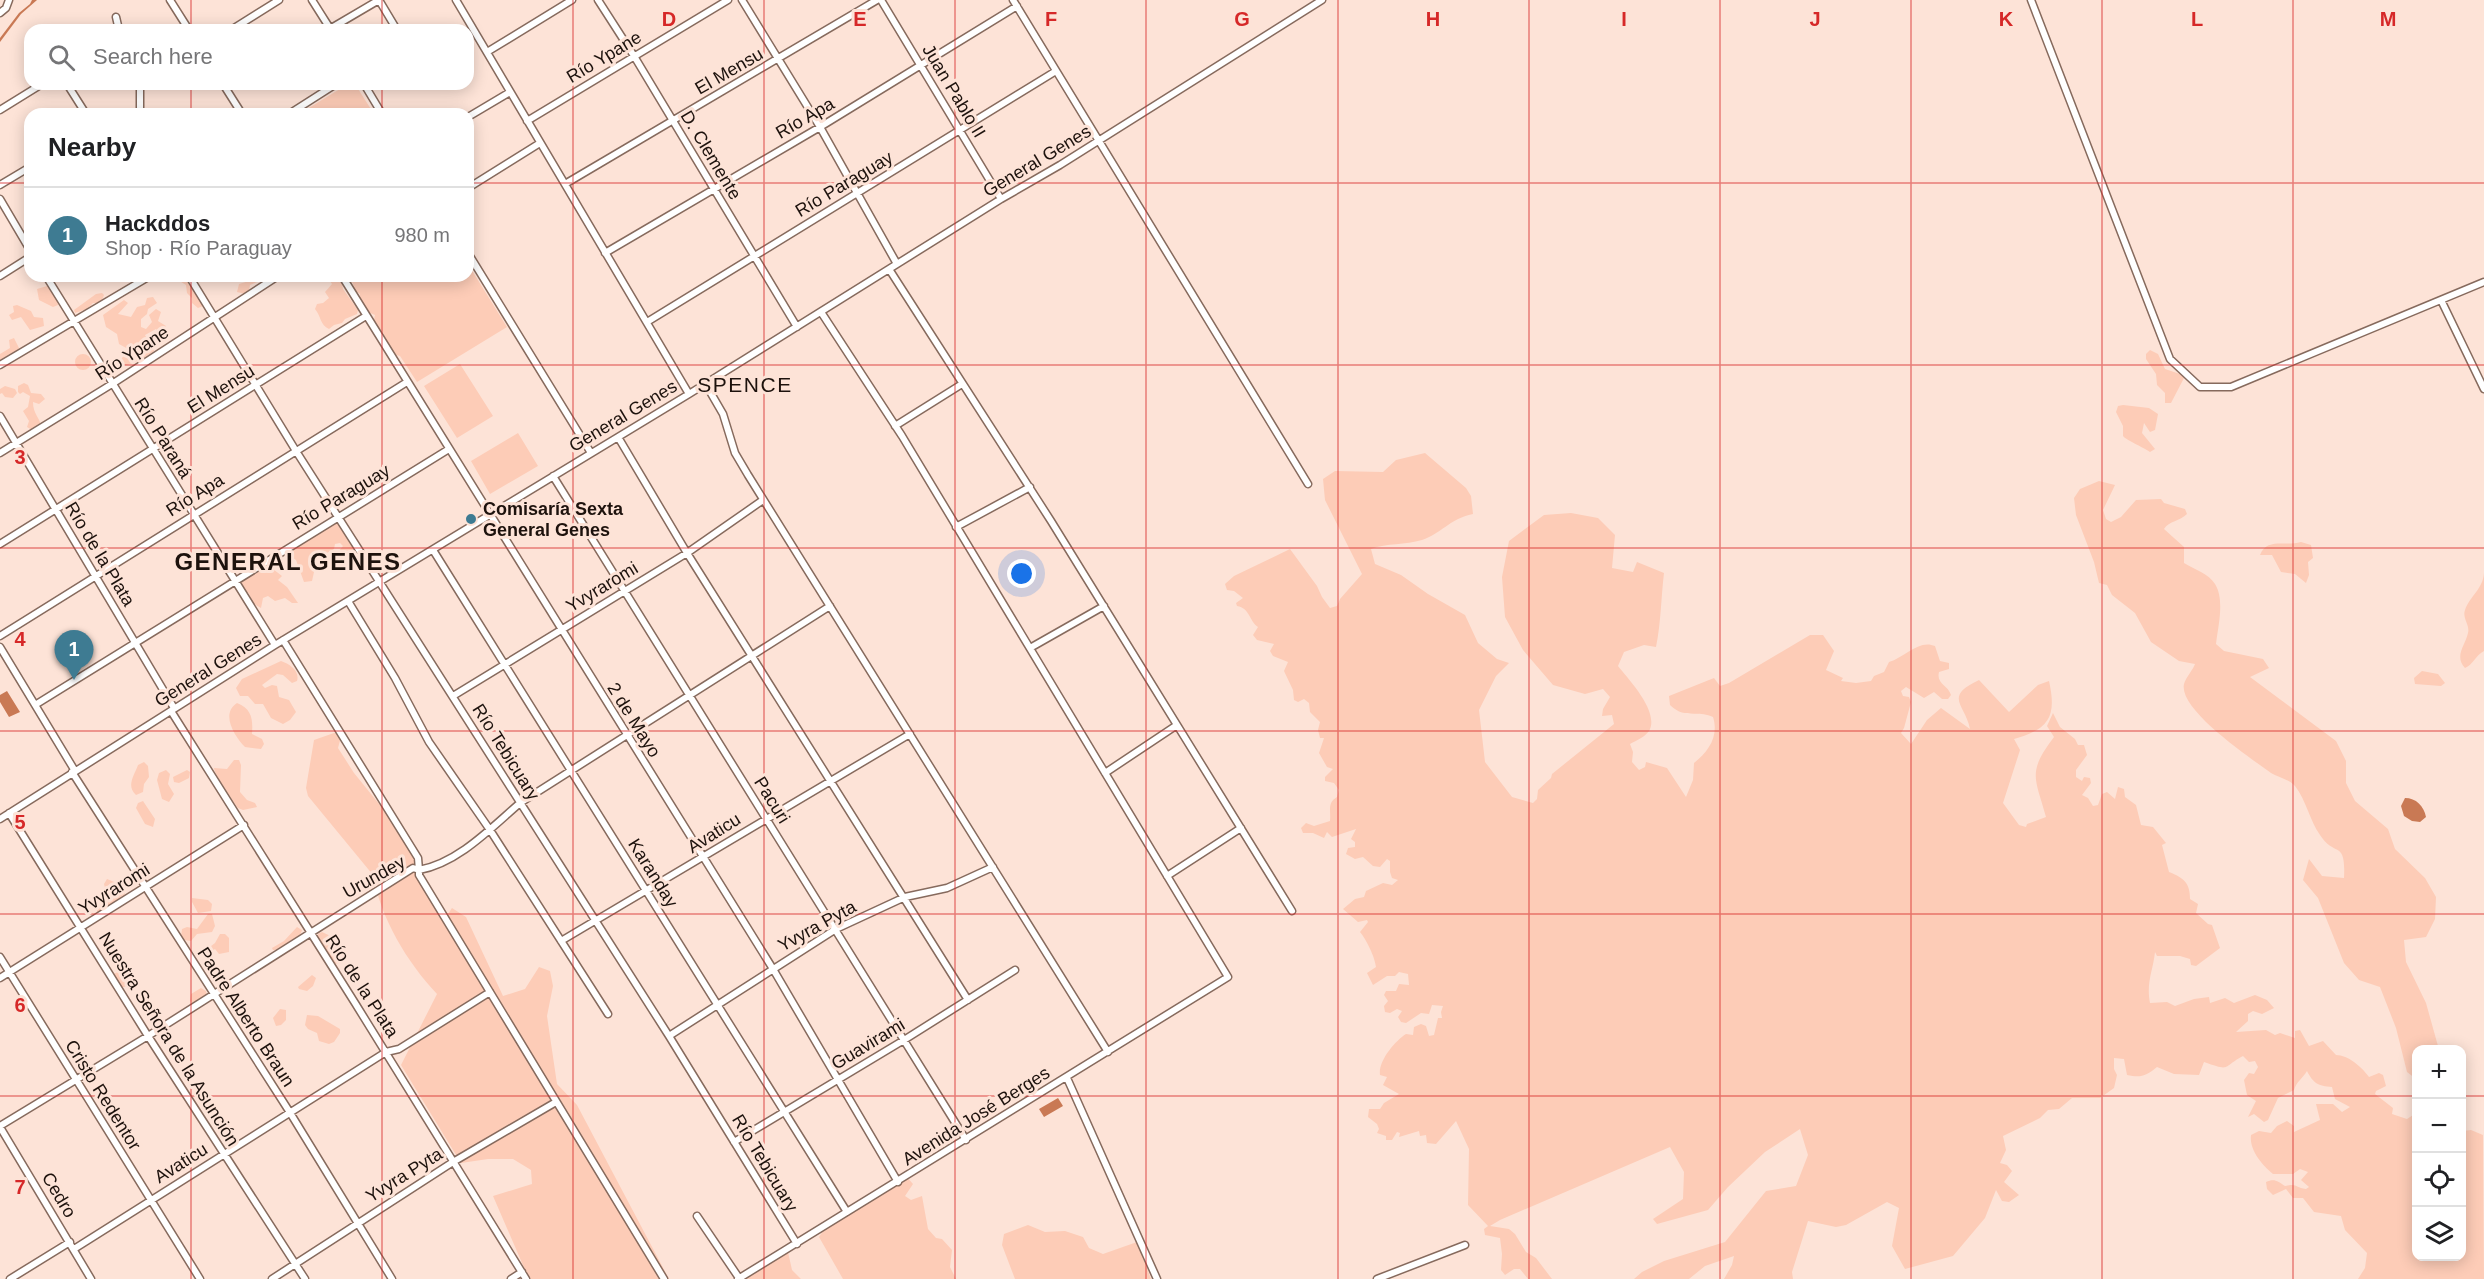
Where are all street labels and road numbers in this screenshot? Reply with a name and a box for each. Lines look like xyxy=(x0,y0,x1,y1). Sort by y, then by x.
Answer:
street label: Río Ypane xyxy=(563,27,645,87)
street label: Juan Pablo II xyxy=(918,41,990,141)
street label: El Mensu xyxy=(692,44,766,98)
street label: Río Apa xyxy=(772,93,839,143)
street label: D. Clemente xyxy=(677,107,745,203)
street label: General Genes xyxy=(980,121,1094,201)
street label: Río Paraguay xyxy=(792,147,896,221)
street label: Río Ypane xyxy=(92,322,172,384)
street label: El Mensu xyxy=(184,361,258,417)
street label: General Genes xyxy=(566,376,680,456)
street label: Río Paraná xyxy=(130,394,196,483)
street label: Río Paraguay xyxy=(289,460,393,534)
street label: Río Apa xyxy=(163,469,228,520)
street label: Río de la Plata xyxy=(61,498,139,611)
street label: Yvyraromi xyxy=(563,558,641,616)
street label: General Genes xyxy=(151,629,265,711)
street label: 2 de Mayo xyxy=(603,679,665,761)
street label: Río Tebicuary xyxy=(468,700,544,804)
street label: Pacuri xyxy=(750,773,794,827)
street label: Avaticu xyxy=(684,809,744,857)
street label: Karanday xyxy=(624,835,682,911)
street label: Urundey xyxy=(339,852,409,902)
street label: Yvyraromi xyxy=(75,859,153,919)
street label: Yvyra Pyta xyxy=(775,896,860,956)
street label: Nuestra Señora de la Asunción xyxy=(95,928,243,1150)
street label: Río de la Plata xyxy=(321,931,403,1042)
street label: Padre Alberto Braun xyxy=(193,944,299,1090)
street label: Guavirami xyxy=(828,1014,908,1074)
street label: Cristo Redentor xyxy=(61,1036,145,1154)
street label: Avenida José Berges xyxy=(899,1063,1053,1169)
street label: Río Tebicuary xyxy=(728,1111,802,1215)
street label: Avaticu xyxy=(151,1139,211,1187)
street label: Yvyra Pyta xyxy=(362,1143,447,1206)
street label: Cedro xyxy=(38,1169,80,1221)

